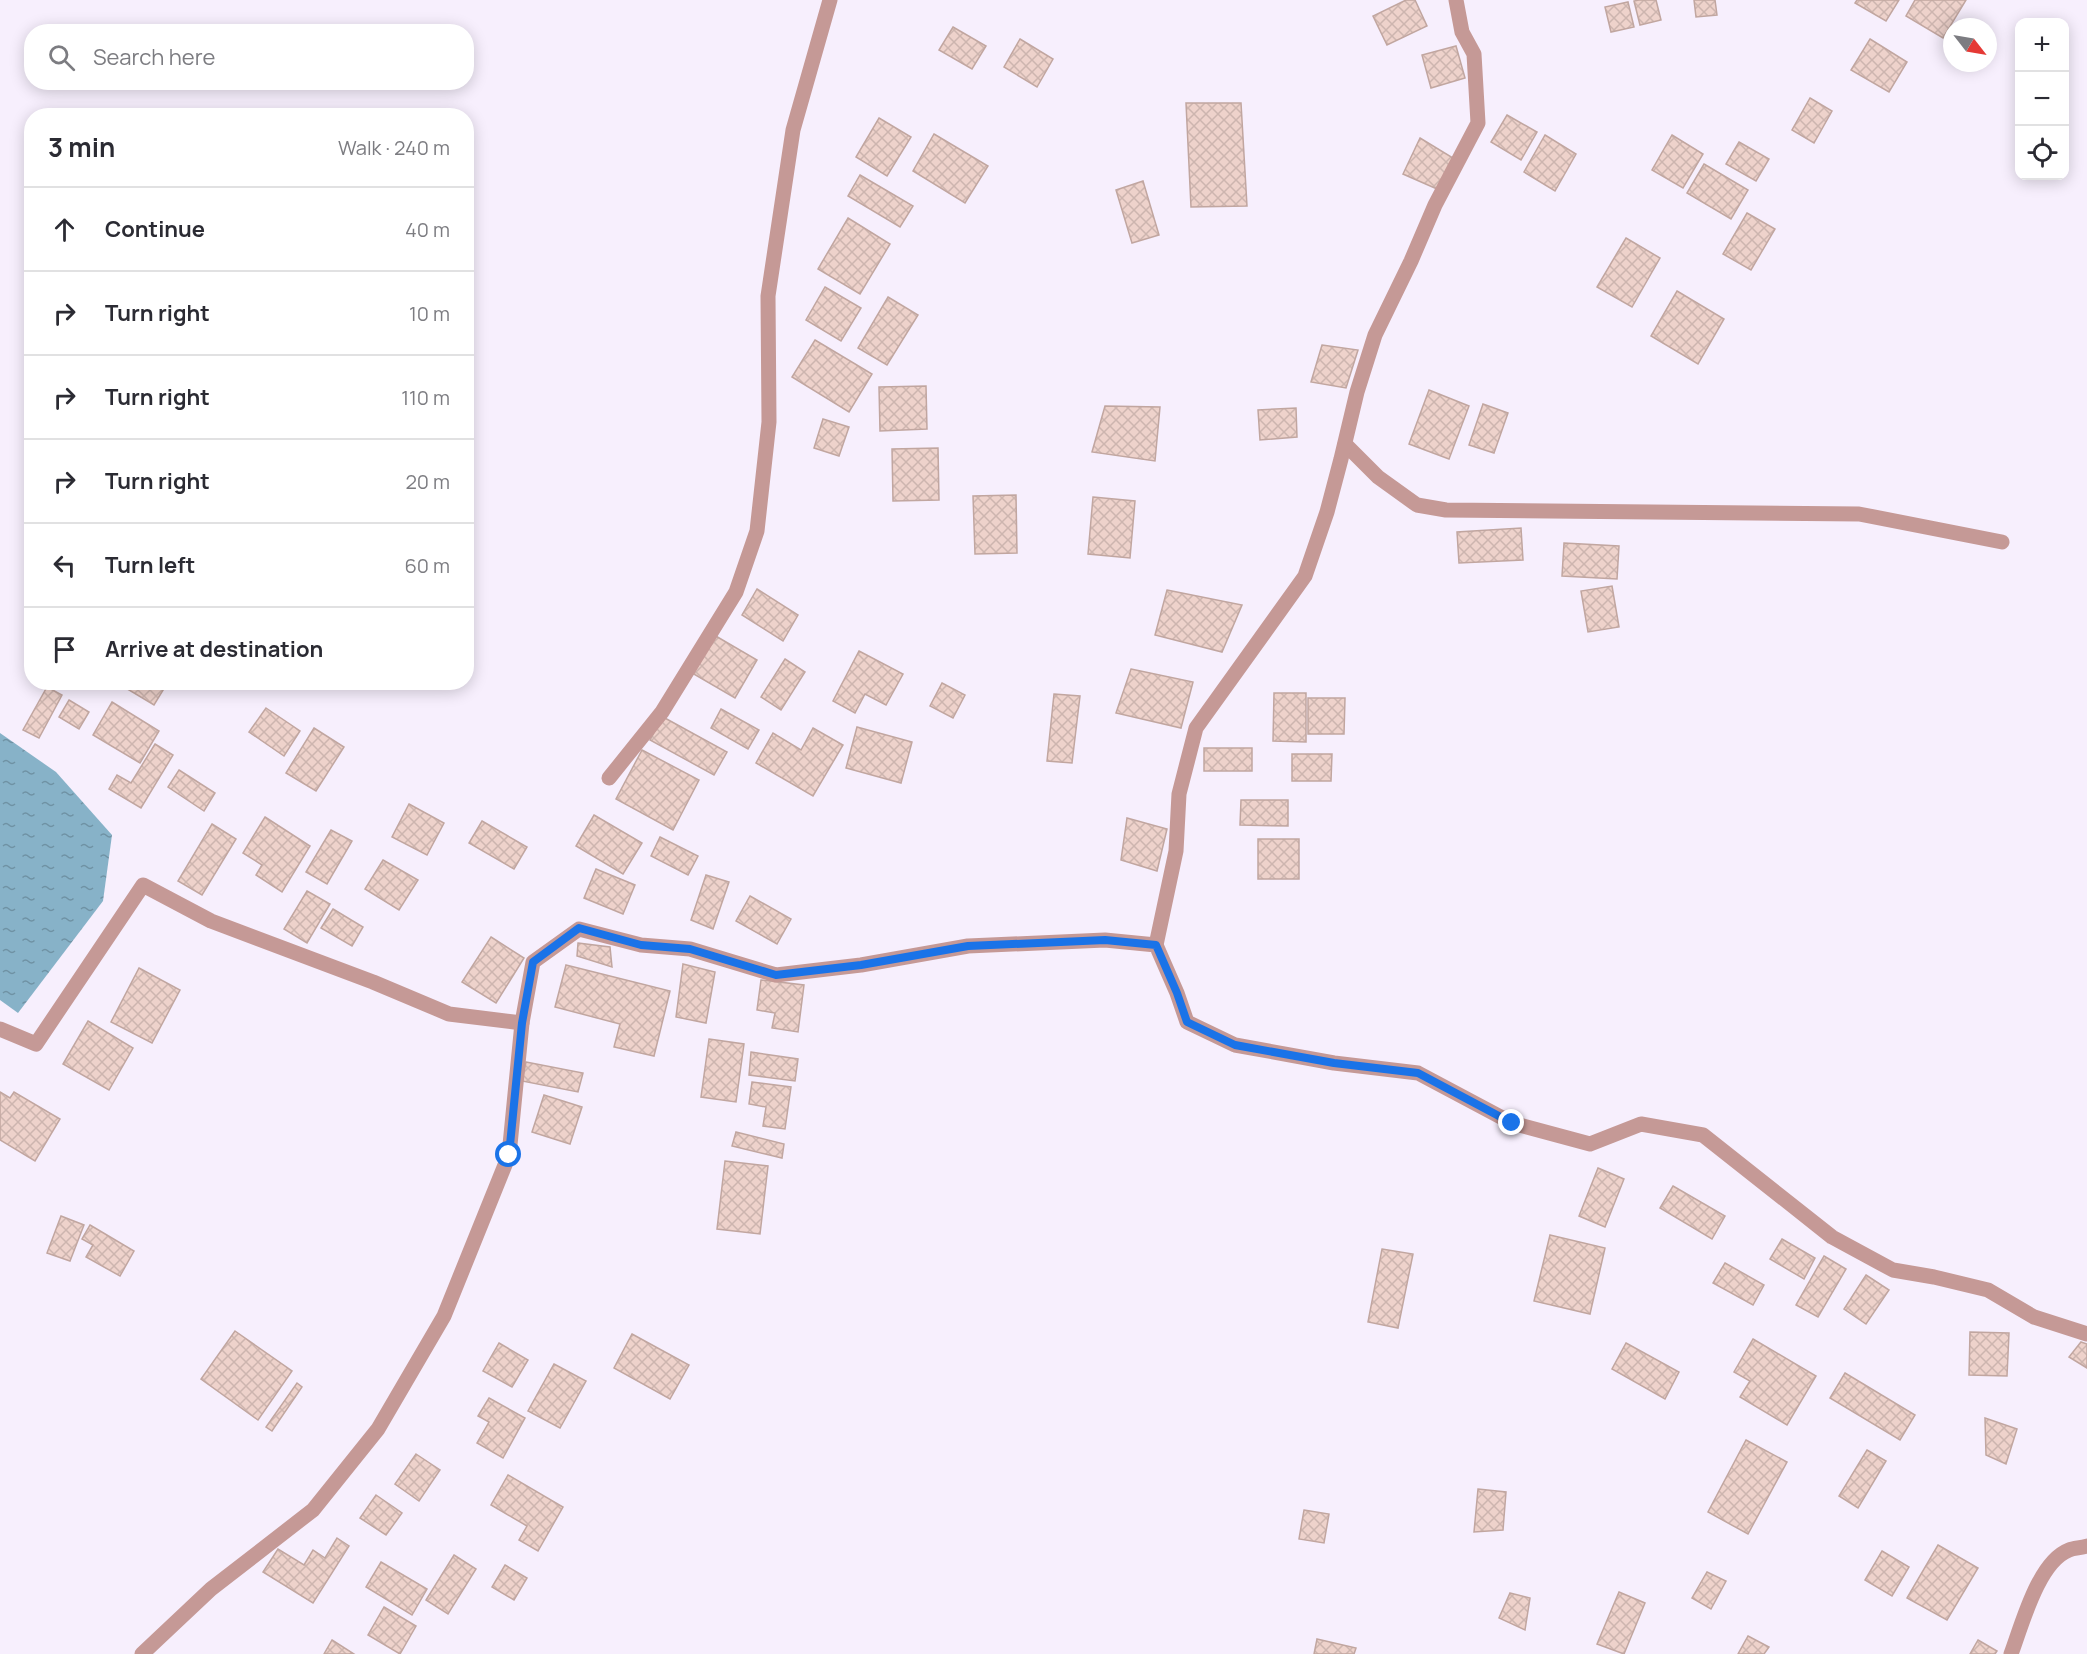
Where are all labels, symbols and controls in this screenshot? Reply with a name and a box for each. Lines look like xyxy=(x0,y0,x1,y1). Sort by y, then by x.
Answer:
north arrow xyxy=(1943,18,1997,72)
map controls xyxy=(2015,18,2069,180)
button: + xyxy=(2015,18,2069,72)
search box xyxy=(24,24,474,90)
icon: search xyxy=(45,41,78,74)
text: Search here xyxy=(93,42,215,72)
button: − xyxy=(2015,72,2069,126)
button: locate xyxy=(2015,126,2069,180)
text: 3 min xyxy=(48,129,115,165)
text: Walk · 240 m xyxy=(338,134,450,161)
icon: ahead xyxy=(48,213,81,246)
text: Continue xyxy=(105,214,205,244)
text: 40 m xyxy=(405,216,450,243)
icon: right xyxy=(48,297,81,330)
text: Turn right xyxy=(105,298,210,328)
text: 10 m xyxy=(409,300,450,327)
icon: right xyxy=(48,381,81,414)
text: Turn right xyxy=(105,382,210,412)
text: 110 m xyxy=(401,384,450,411)
icon: right xyxy=(48,465,81,498)
text: Turn right xyxy=(105,466,210,496)
text: 20 m xyxy=(405,468,450,495)
icon: left xyxy=(48,549,81,582)
text: Turn left xyxy=(105,550,195,580)
text: 60 m xyxy=(404,552,450,579)
icon: arrive xyxy=(48,633,81,666)
text: Arrive at destination xyxy=(105,634,323,664)
route end xyxy=(1498,1109,1524,1135)
route start xyxy=(495,1141,521,1167)

